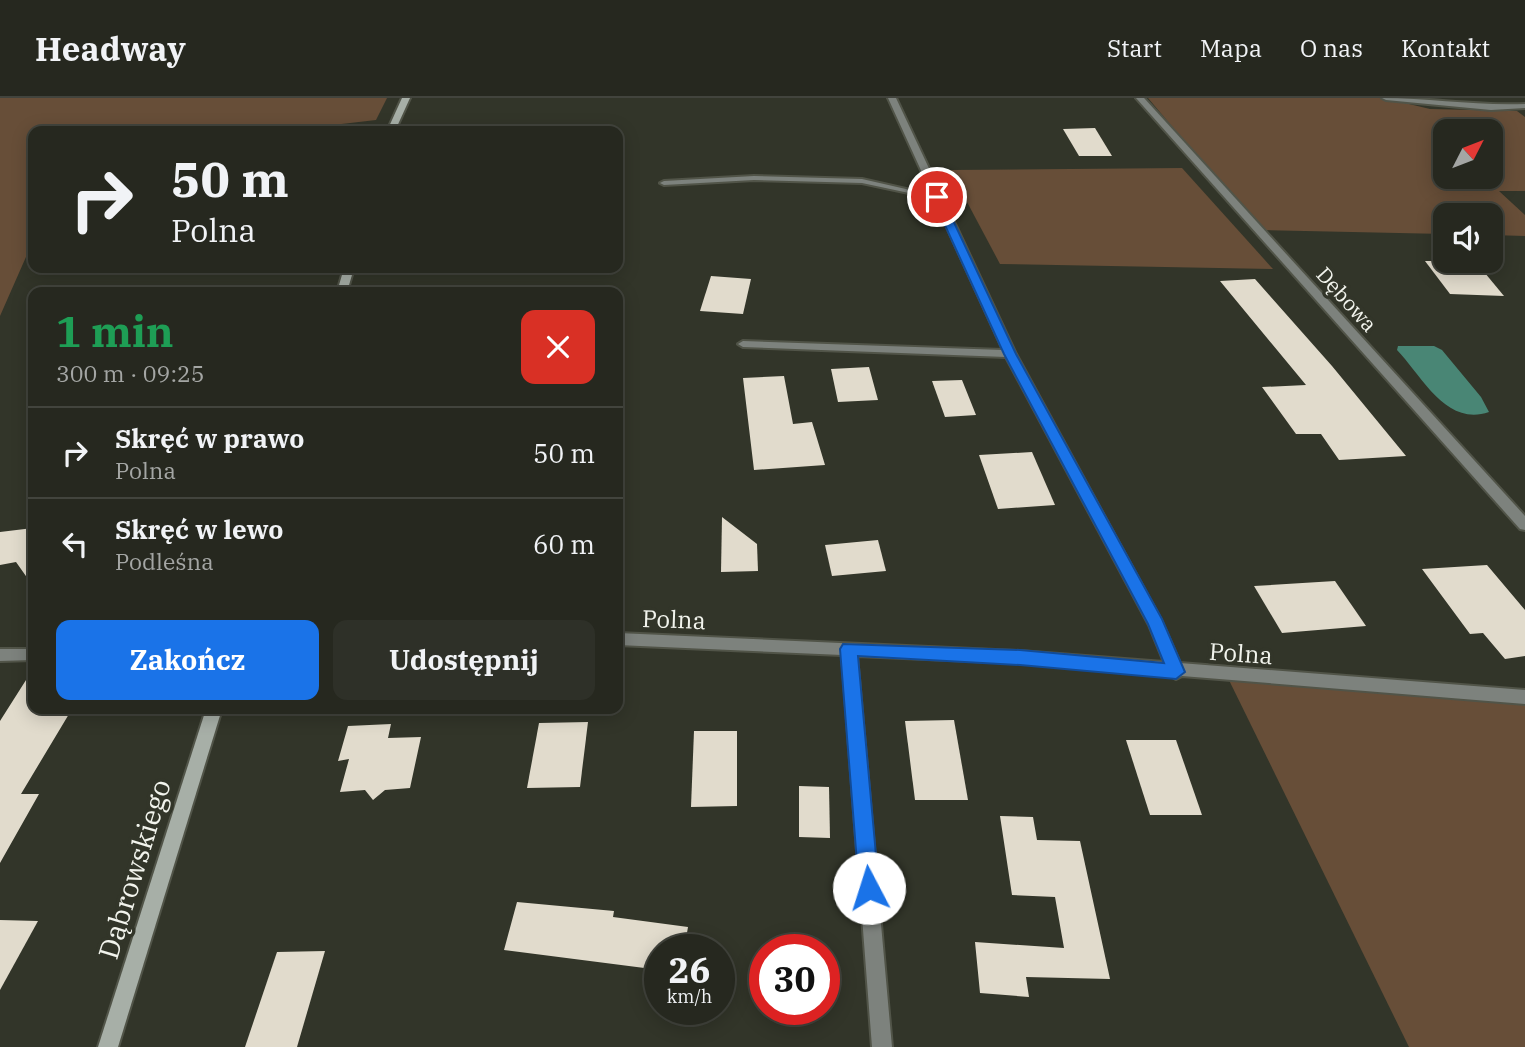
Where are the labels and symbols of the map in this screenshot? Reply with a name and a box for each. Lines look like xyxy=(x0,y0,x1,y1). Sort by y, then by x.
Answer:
north arrow xyxy=(1433,119,1503,189)
pin xyxy=(907,167,967,227)
street label: Dębowa xyxy=(1310,261,1384,337)
street label: Polna xyxy=(642,602,706,636)
street label: Polna xyxy=(1208,635,1274,671)
street label: Dąbrowskiego xyxy=(89,775,179,963)
position arrow xyxy=(832,851,906,925)
speed limit sign: 30 xyxy=(749,934,840,1025)

